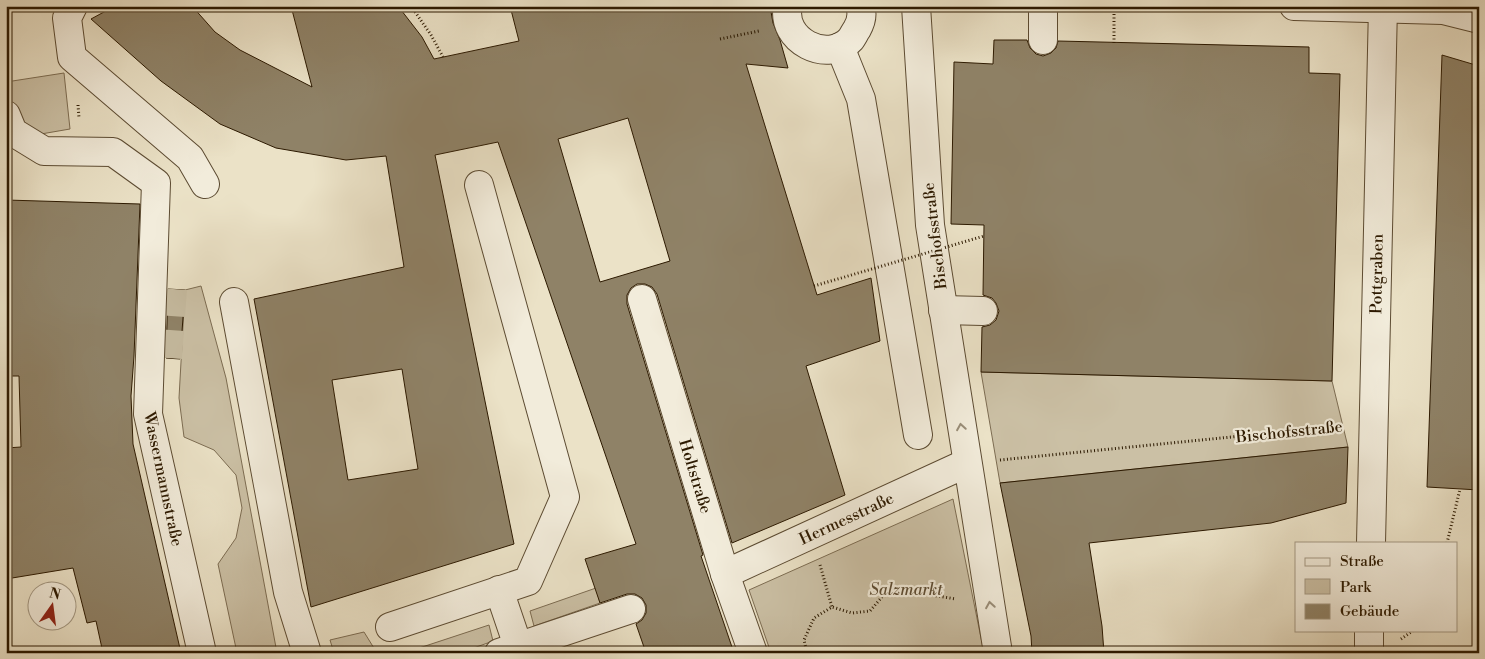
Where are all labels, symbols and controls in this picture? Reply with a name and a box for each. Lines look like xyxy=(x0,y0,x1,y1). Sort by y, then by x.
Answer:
street label: Bischofsstraße xyxy=(919,181,952,291)
street label: Pottgraben xyxy=(1366,233,1388,314)
street label: Wassermannstraße xyxy=(139,409,187,548)
street label: Bischofsstraße xyxy=(1234,416,1344,448)
one-way arrow xyxy=(957,423,967,431)
street label: Holtstraße xyxy=(674,437,716,516)
street label: Hermesstraße xyxy=(796,488,897,550)
legend xyxy=(1295,542,1458,632)
text: Straße xyxy=(1340,552,1384,571)
text: Park xyxy=(1340,578,1372,597)
park label: Salzmarkt xyxy=(870,580,943,600)
north arrow xyxy=(28,582,78,632)
text: N xyxy=(47,584,62,604)
one-way arrow xyxy=(985,600,996,608)
text: Gebäude xyxy=(1340,602,1399,621)

